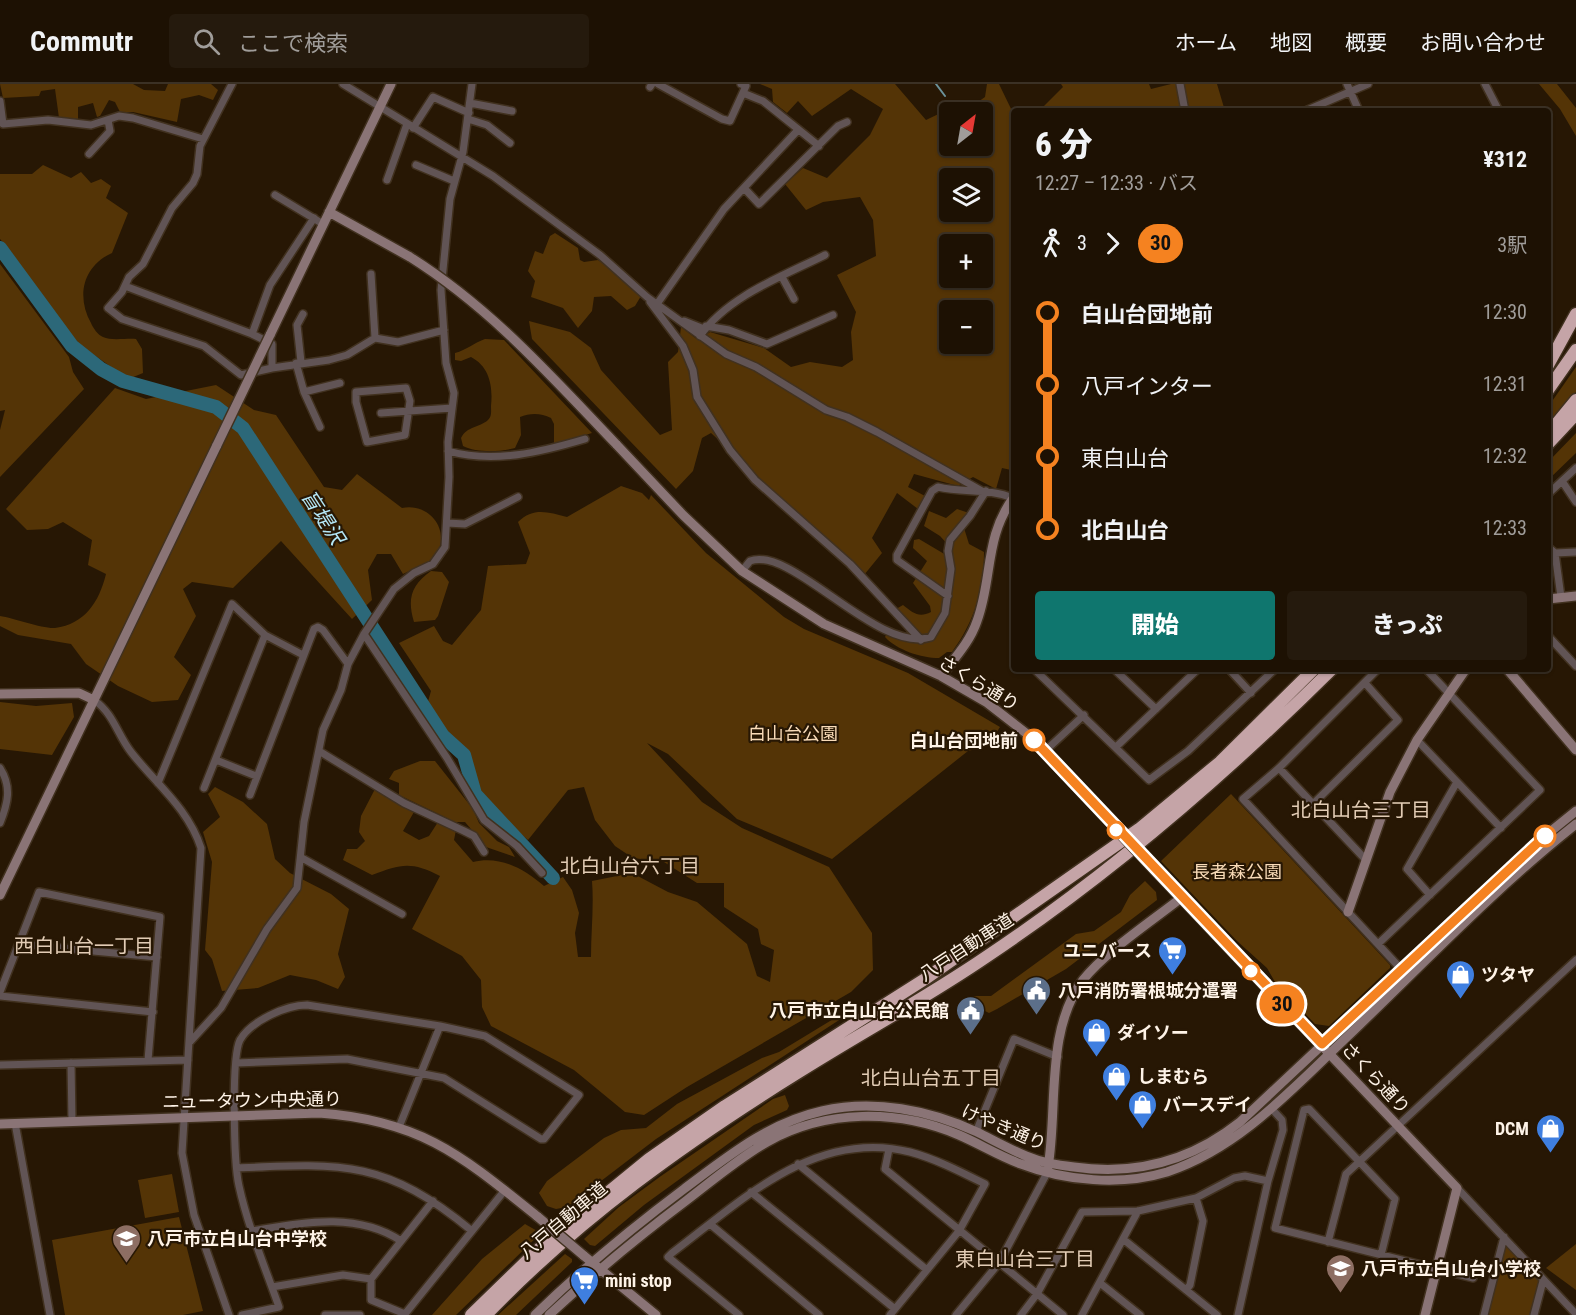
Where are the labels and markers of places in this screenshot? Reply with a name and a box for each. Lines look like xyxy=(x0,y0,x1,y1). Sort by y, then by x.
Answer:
marker: 白山台団地前 xyxy=(1023,729,1045,751)
place label: 白山台団地前 xyxy=(910,730,1018,751)
unlabelled marker xyxy=(1107,821,1125,839)
unlabelled marker xyxy=(1534,825,1556,847)
supermarket icon: ユニバース xyxy=(1157,934,1189,976)
place label: ユニバース xyxy=(1063,940,1152,961)
shop icon: ツタヤ xyxy=(1444,958,1476,1000)
unlabelled marker xyxy=(1242,962,1260,980)
place label: ツタヤ xyxy=(1481,964,1535,985)
public building icon: 八戸消防署根城分遣署 xyxy=(1021,974,1053,1016)
place label: 八戸消防署根城分遣署 xyxy=(1058,980,1238,1001)
public building icon: 八戸市立白山台公民館 xyxy=(954,994,986,1036)
place label: 八戸市立白山台公民館 xyxy=(769,1000,949,1021)
shop icon: ダイソー xyxy=(1080,1016,1112,1058)
place label: ダイソー xyxy=(1117,1022,1189,1043)
shop icon: しまむら xyxy=(1100,1060,1132,1102)
place label: しまむら xyxy=(1137,1066,1209,1087)
shop icon: バースデイ xyxy=(1126,1088,1158,1130)
place label: バースデイ xyxy=(1163,1094,1252,1115)
shop icon: DCM xyxy=(1534,1112,1566,1154)
place label: DCM xyxy=(1495,1118,1529,1139)
school or university icon: 八戸市立白山台中学校 xyxy=(110,1222,142,1264)
place label: 八戸市立白山台中学校 xyxy=(147,1228,327,1249)
school or university icon: 八戸市立白山台小学校 xyxy=(1324,1252,1356,1294)
place label: 八戸市立白山台小学校 xyxy=(1361,1258,1541,1279)
supermarket icon: mini stop xyxy=(568,1264,600,1306)
place label: mini stop xyxy=(605,1270,672,1291)

